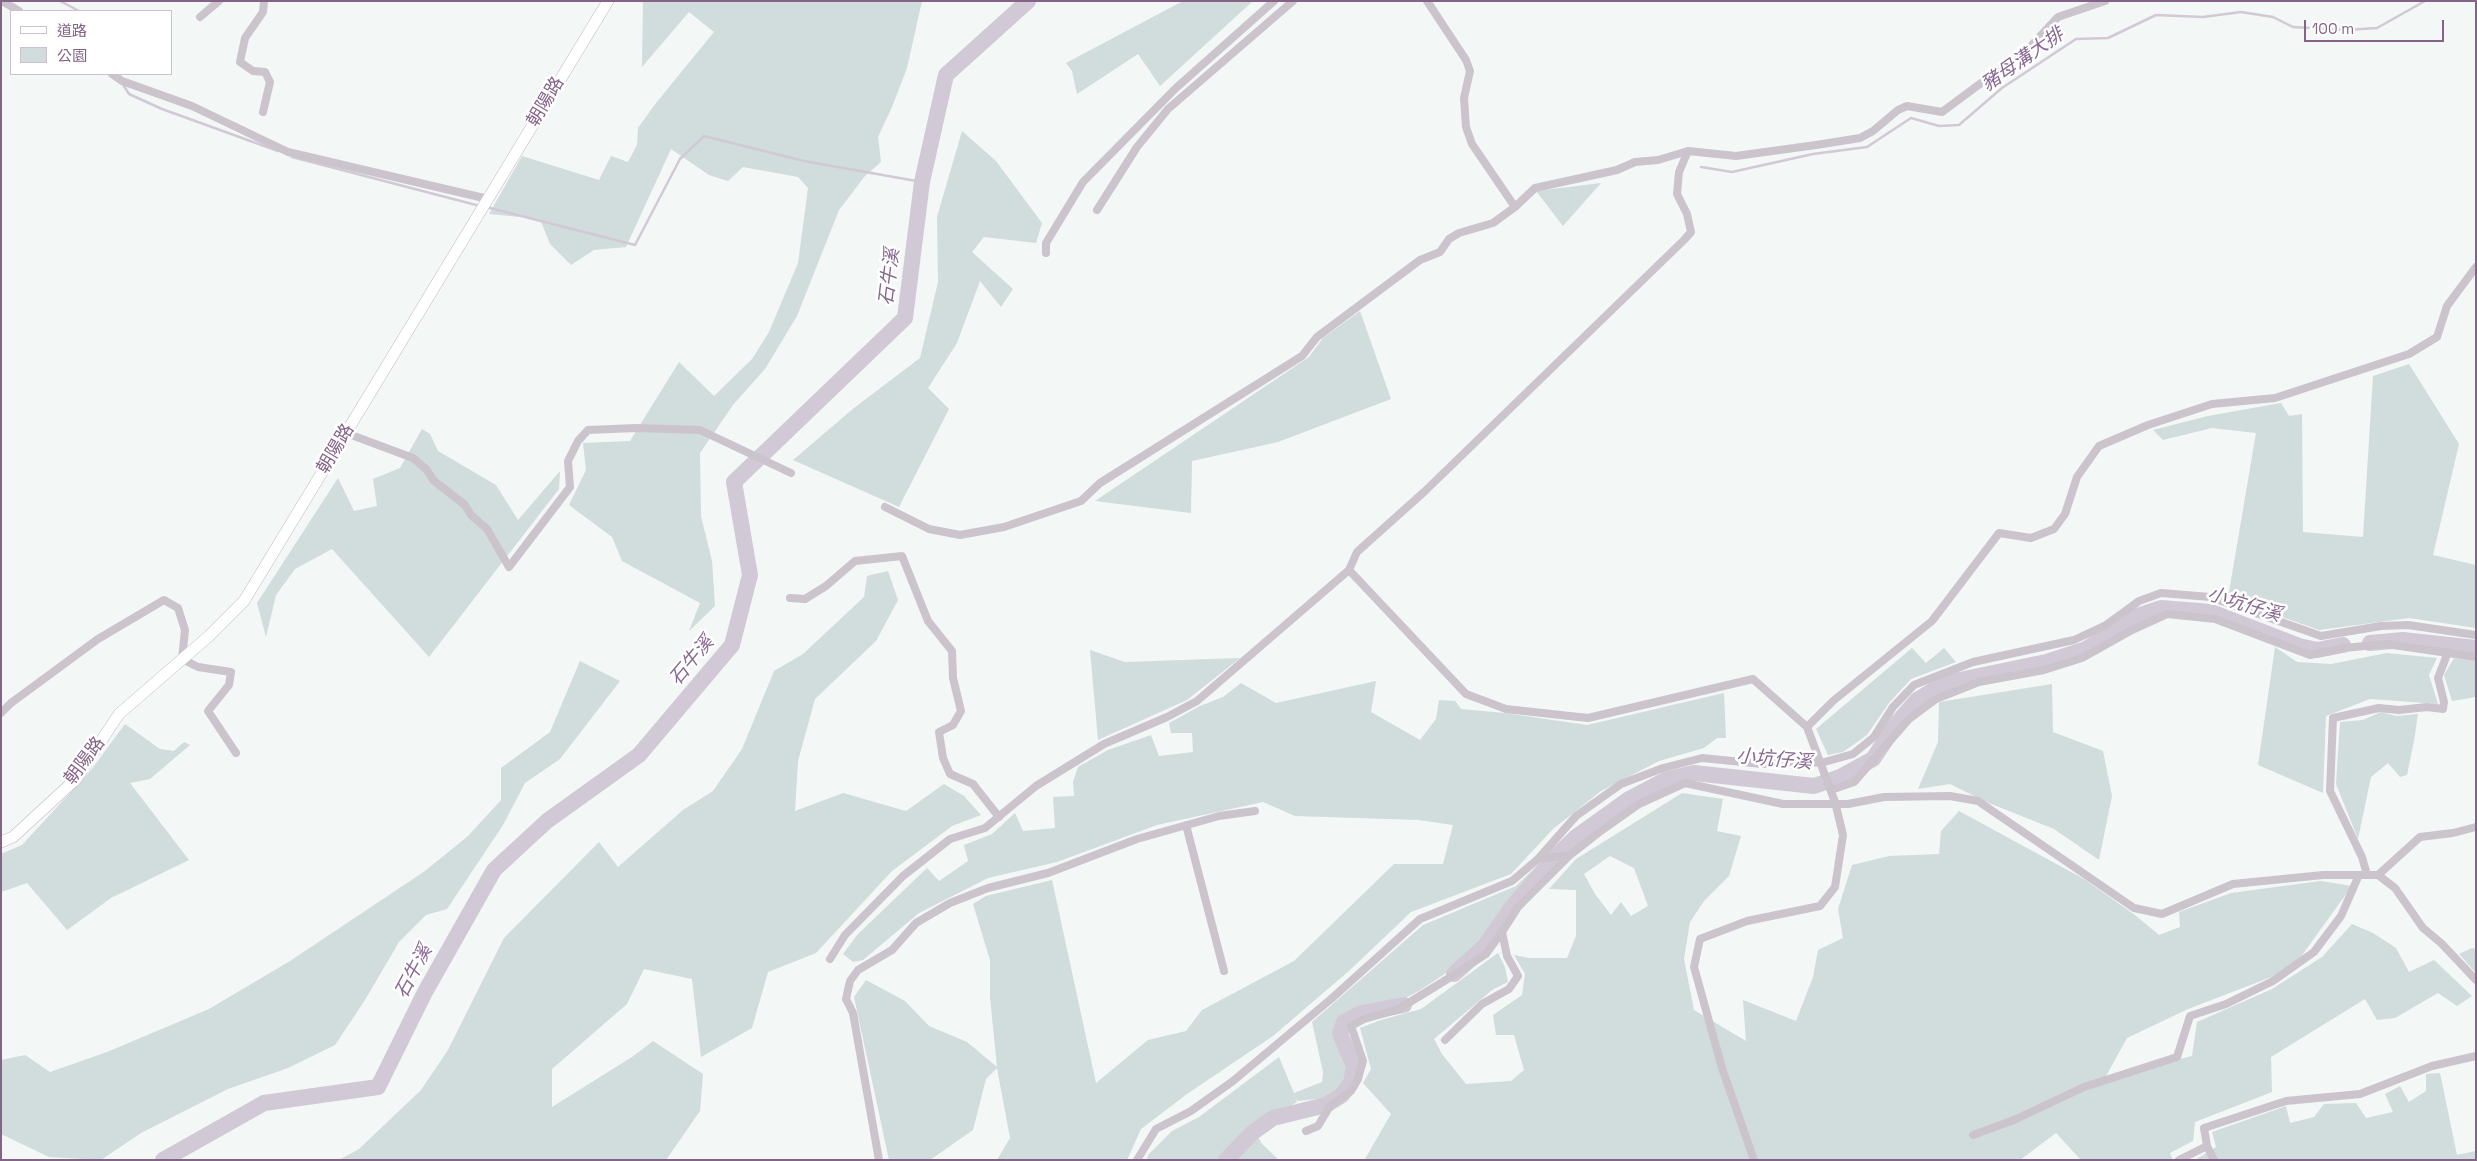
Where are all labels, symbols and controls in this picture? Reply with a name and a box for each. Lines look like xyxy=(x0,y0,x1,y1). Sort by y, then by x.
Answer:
legend xyxy=(10,10,172,75)
scale bar xyxy=(2307,10,2447,42)
text: 100 m xyxy=(2312,19,2354,38)
text: 道路 xyxy=(57,21,87,40)
water label: 豬母溝大排 xyxy=(1978,23,2068,97)
text: 公園 xyxy=(57,46,87,65)
street label: 朝陽路 xyxy=(523,73,569,131)
water label: 石牛溪 xyxy=(875,247,905,307)
street label: 朝陽路 xyxy=(313,420,359,478)
water label: 小坑仔溪 xyxy=(2204,583,2284,627)
water label: 石牛溪 xyxy=(665,632,719,690)
street label: 朝陽路 xyxy=(60,733,110,789)
water label: 小坑仔溪 xyxy=(1735,745,1813,775)
water label: 石牛溪 xyxy=(391,941,437,1003)

